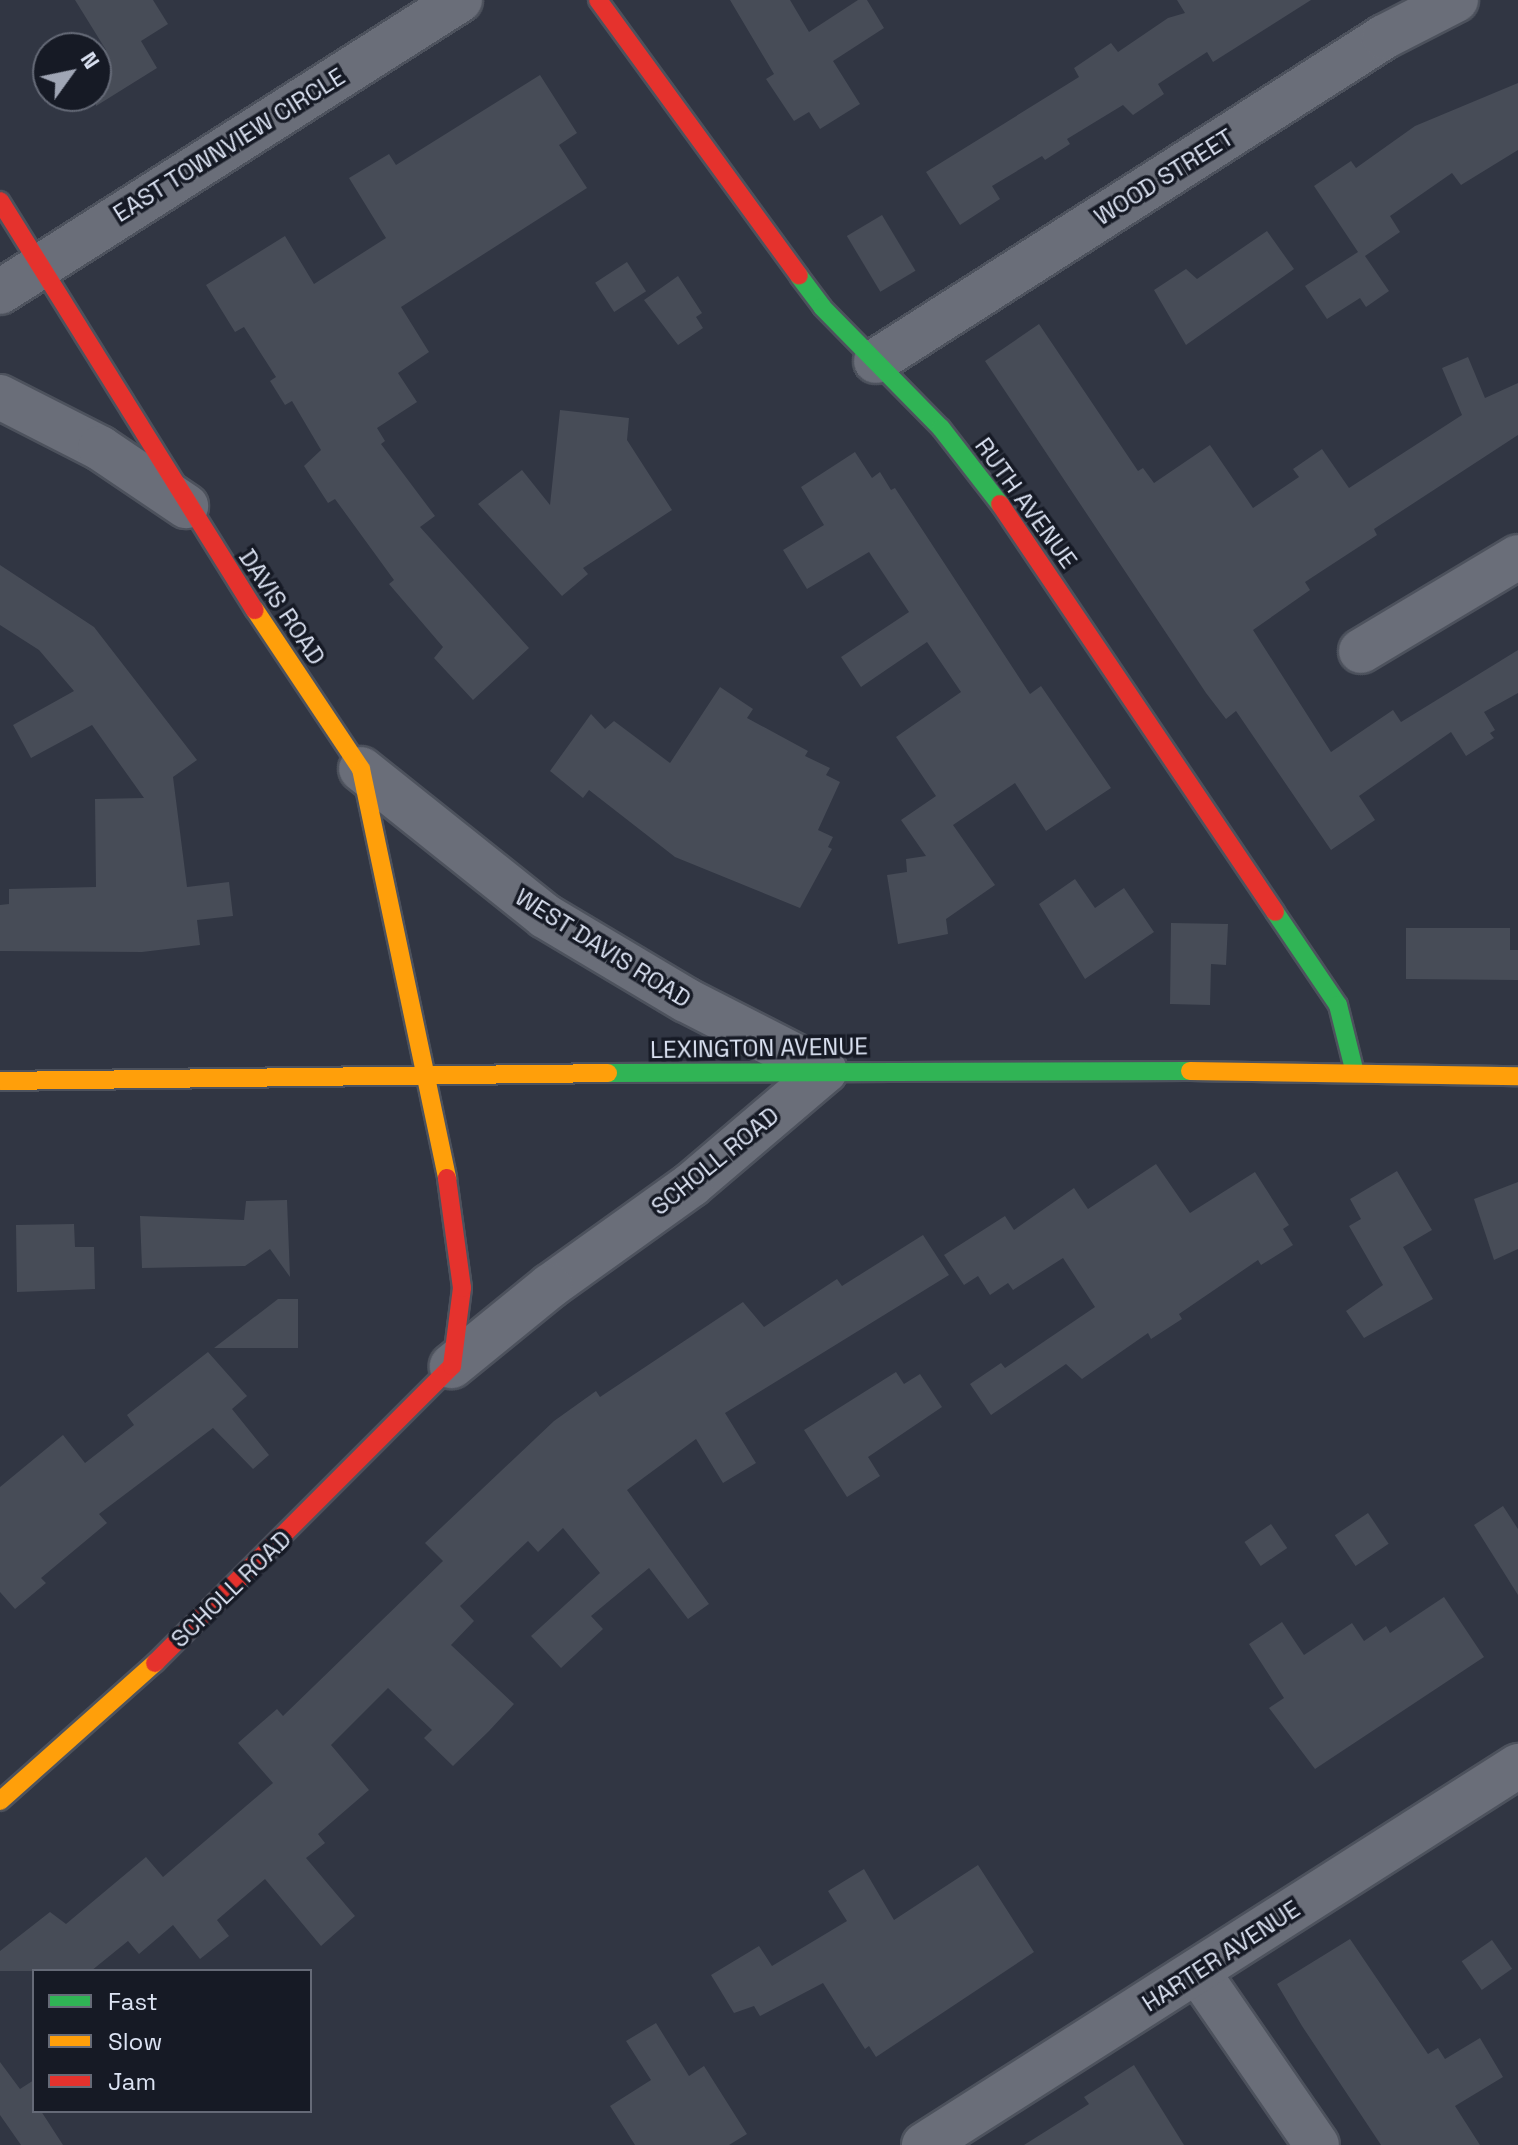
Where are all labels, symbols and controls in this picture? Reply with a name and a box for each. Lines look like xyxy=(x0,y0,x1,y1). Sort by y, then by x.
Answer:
north arrow xyxy=(32,32,112,112)
text: N xyxy=(75,46,106,74)
street label: EAST TOWNVIEW CIRCLE xyxy=(107,62,351,228)
street label: WOOD STREET xyxy=(1089,123,1239,231)
street label: RUTH AVENUE xyxy=(969,432,1083,574)
street label: DAVIS ROAD xyxy=(233,544,331,670)
street label: WEST DAVIS ROAD xyxy=(510,882,696,1014)
street label: LEXINGTON AVENUE xyxy=(650,1032,868,1064)
street label: SCHOLL ROAD xyxy=(645,1101,785,1221)
street label: SCHOLL ROAD xyxy=(165,1524,297,1654)
street label: HARTER AVENUE xyxy=(1137,1894,1305,2018)
legend xyxy=(32,1969,312,2113)
text: Fast xyxy=(108,1986,158,2017)
text: Slow xyxy=(108,2026,162,2057)
text: Jam xyxy=(108,2066,156,2097)

